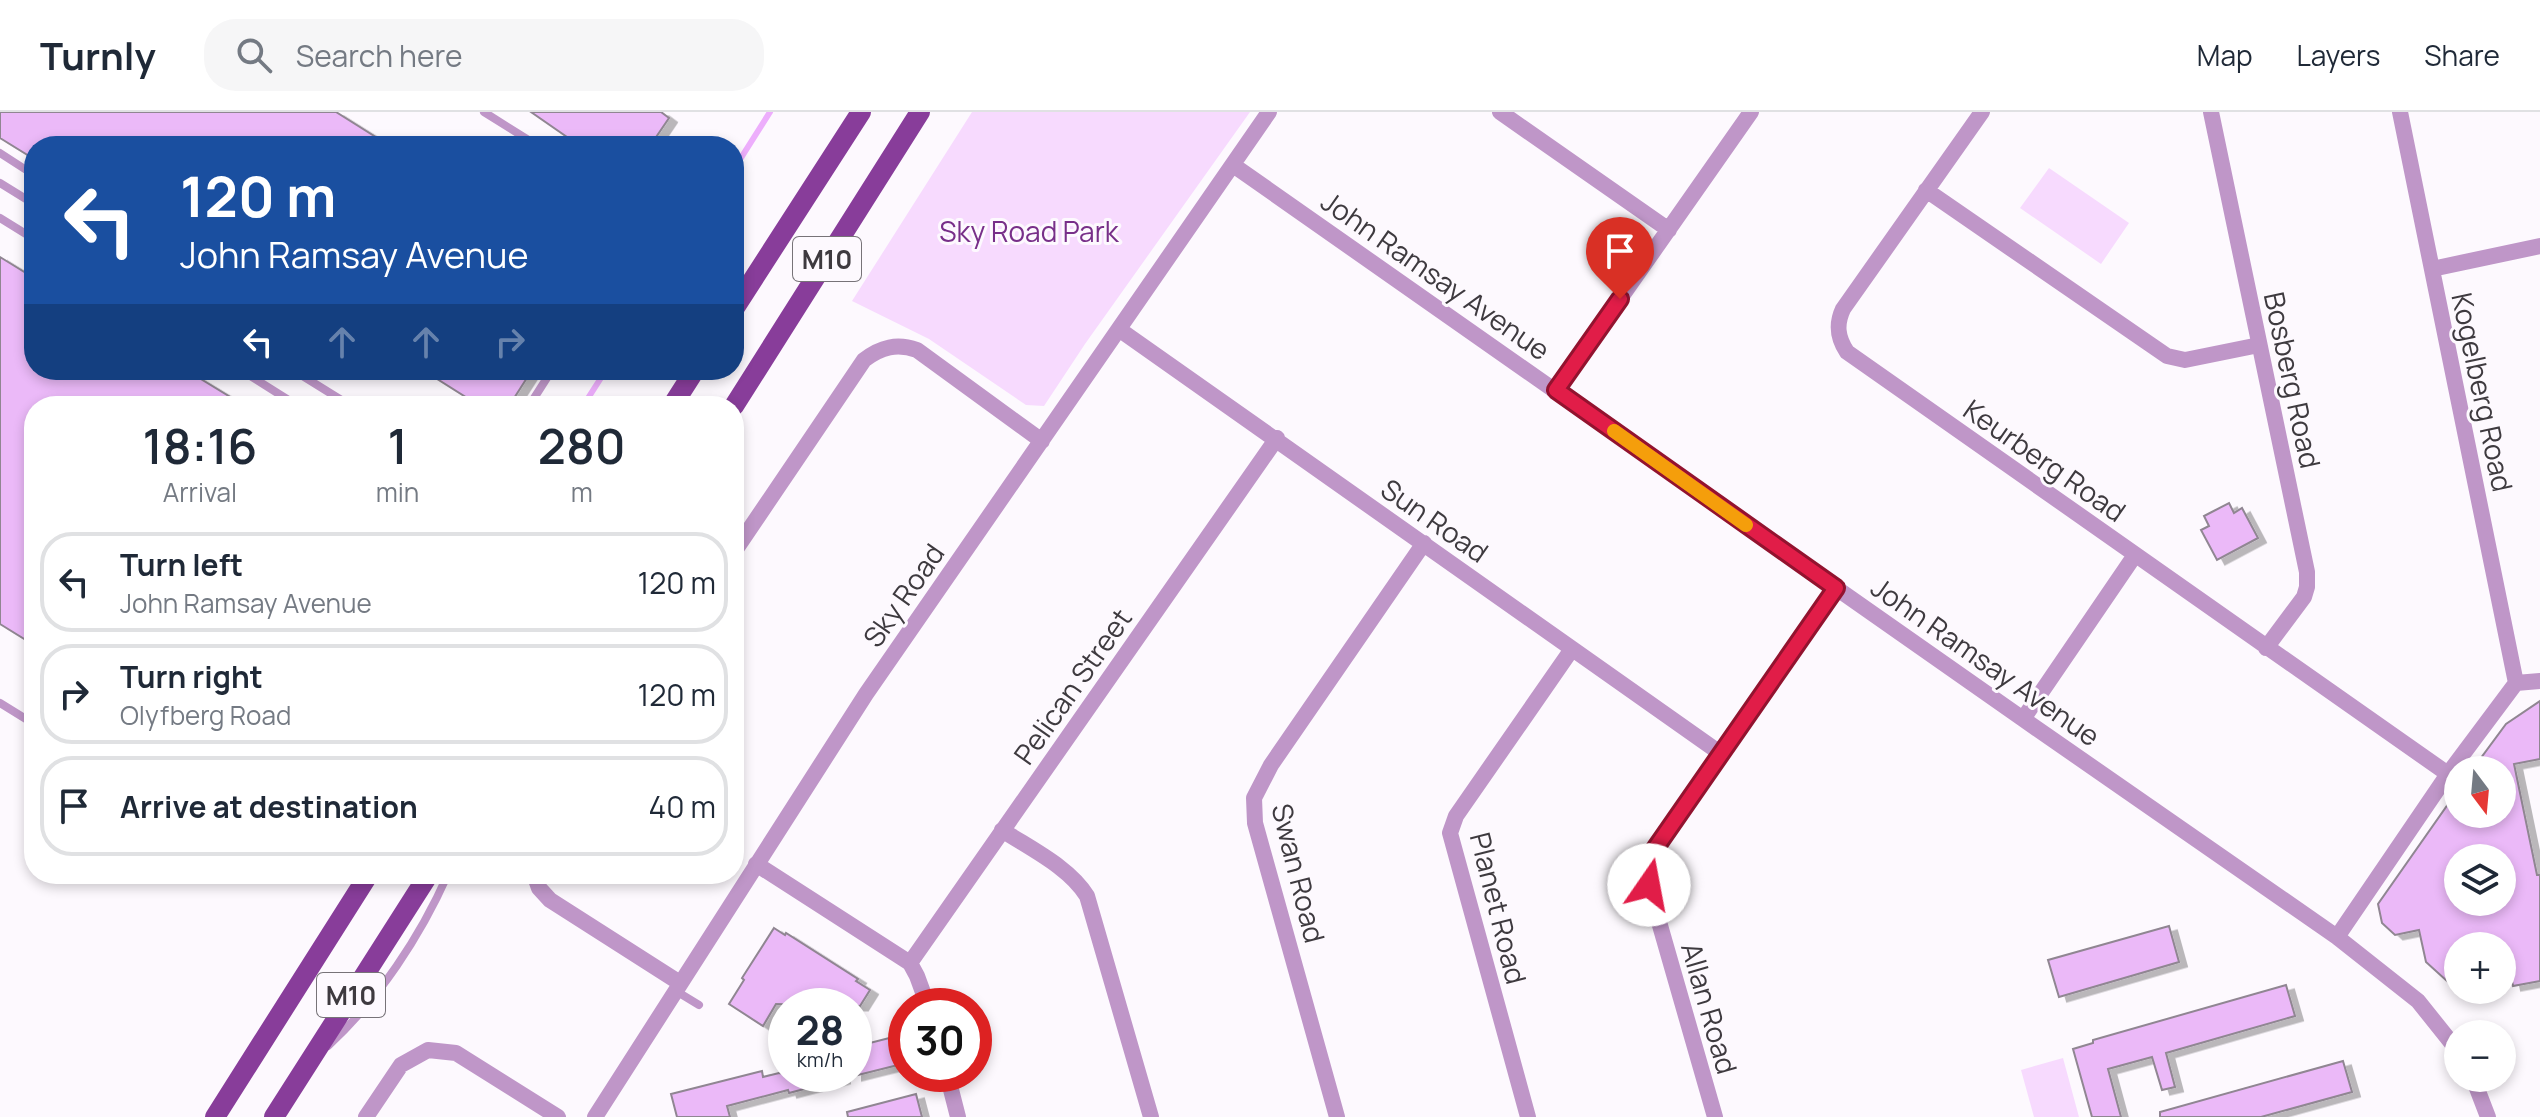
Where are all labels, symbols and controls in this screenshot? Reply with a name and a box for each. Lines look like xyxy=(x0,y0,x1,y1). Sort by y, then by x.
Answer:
search box xyxy=(204,19,764,91)
text: Turnly xyxy=(40,29,156,81)
icon: search xyxy=(232,33,276,77)
text: Search here xyxy=(296,35,463,76)
text: Map xyxy=(2197,36,2253,74)
text: Layers xyxy=(2297,36,2380,74)
text: Share xyxy=(2424,36,2500,74)
text: 120 m xyxy=(180,157,336,234)
icon: left xyxy=(48,168,152,272)
street label: John Ramsay Avenue xyxy=(1314,182,1558,368)
park label: Sky Road Park xyxy=(939,212,1120,250)
pin xyxy=(1586,217,1654,299)
icon: arrive xyxy=(1598,229,1642,273)
text: John Ramsay Avenue xyxy=(180,230,528,279)
road number: M10 xyxy=(793,237,861,281)
street label: Bosberg Road xyxy=(2256,288,2330,472)
street label: Kogelberg Road xyxy=(2443,289,2523,495)
icon: left xyxy=(236,320,280,364)
icon: ahead xyxy=(320,320,364,364)
icon: ahead xyxy=(404,320,448,364)
icon: right xyxy=(488,320,532,364)
street label: Keurberg Road xyxy=(1956,390,2134,530)
text: 18:16 xyxy=(142,413,257,478)
text: 1 xyxy=(387,413,408,478)
text: 280 xyxy=(538,413,626,478)
street label: Sun Road xyxy=(1374,469,1496,571)
text: Arrival xyxy=(163,474,237,510)
text: min xyxy=(376,474,419,510)
text: m xyxy=(571,474,593,510)
street label: Sky Road xyxy=(854,536,952,654)
text: Turn left xyxy=(120,544,243,585)
icon: left xyxy=(52,560,96,604)
text: 120 m xyxy=(637,562,716,603)
street label: John Ramsay Avenue xyxy=(1864,568,2108,754)
text: John Ramsay Avenue xyxy=(120,585,372,621)
street label: Pelican Street xyxy=(1004,601,1140,771)
text: Turn right xyxy=(120,656,263,697)
icon: right xyxy=(52,672,96,716)
text: 120 m xyxy=(637,674,716,715)
text: Olyfberg Road xyxy=(120,697,291,733)
north arrow xyxy=(2444,756,2516,828)
map controls xyxy=(2444,756,2516,1092)
icon: arrive xyxy=(52,784,96,828)
text: Arrive at destination xyxy=(120,786,418,827)
text: 40 m xyxy=(649,786,716,827)
street label: Swan Road xyxy=(1263,799,1335,947)
street label: Planet Road xyxy=(1462,828,1536,988)
position arrow xyxy=(1607,843,1691,927)
button: layers xyxy=(2444,844,2516,916)
button: + xyxy=(2444,932,2516,1004)
street label: Allan Road xyxy=(1673,938,1747,1078)
road number: M10 xyxy=(317,973,385,1017)
speed limit sign: 30 xyxy=(888,988,992,1092)
text: 28 xyxy=(796,1002,844,1057)
button: − xyxy=(2444,1020,2516,1092)
text: km/h xyxy=(797,1046,843,1073)

